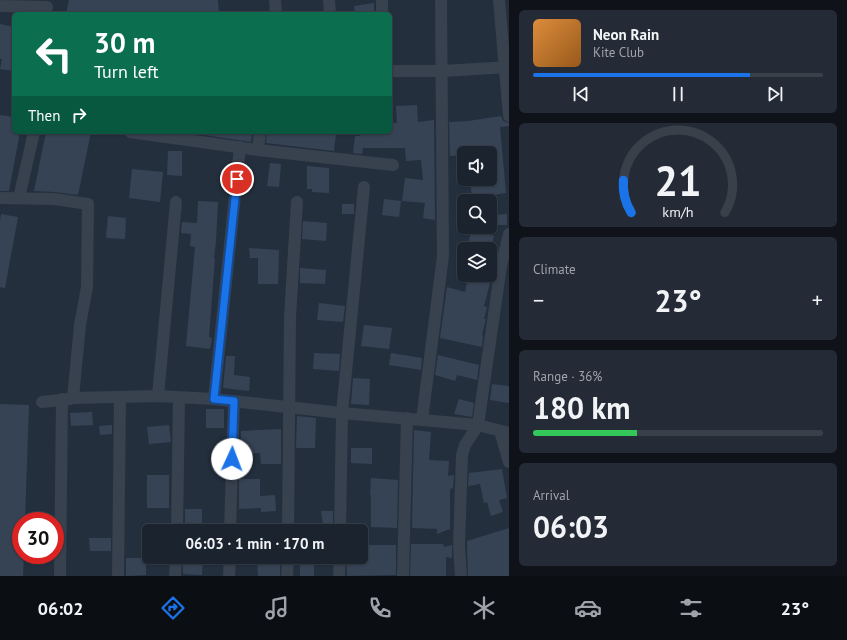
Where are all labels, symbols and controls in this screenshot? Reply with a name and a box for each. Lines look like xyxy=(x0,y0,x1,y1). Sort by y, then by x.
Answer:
text: 30 m xyxy=(94,24,155,61)
text: Neon Rain xyxy=(593,25,659,44)
icon: left xyxy=(28,28,80,80)
text: Kite Club xyxy=(593,44,644,61)
text: Turn left xyxy=(94,60,159,83)
icon: previous xyxy=(570,83,592,105)
icon: pause xyxy=(667,83,689,105)
icon: next xyxy=(764,83,786,105)
icon: right xyxy=(68,104,90,126)
text: Then xyxy=(28,106,60,125)
map controls xyxy=(457,146,497,282)
button: sound xyxy=(457,146,497,186)
text: 21 xyxy=(654,154,702,207)
pin xyxy=(220,162,254,196)
icon: arrive xyxy=(226,168,248,190)
button: search xyxy=(457,194,497,234)
text: km/h xyxy=(662,202,694,221)
button: layers xyxy=(457,242,497,282)
text: Climate xyxy=(533,261,576,278)
text: 23° xyxy=(654,281,702,320)
text: − xyxy=(533,286,544,314)
text: + xyxy=(812,286,823,314)
text: Range · 36% xyxy=(533,368,602,385)
text: 180 km xyxy=(533,388,631,427)
position arrow xyxy=(211,438,253,480)
text: Arrival xyxy=(533,487,569,504)
text: 06:03 xyxy=(533,507,609,546)
speed limit sign: 30 xyxy=(12,512,64,564)
text: 06:03 · 1 min · 170 m xyxy=(186,534,324,553)
icon: directions xyxy=(159,594,187,622)
icon: music xyxy=(263,594,291,622)
icon: phone xyxy=(366,594,394,622)
icon: climate xyxy=(470,594,498,622)
icon: car xyxy=(574,594,602,622)
icon: filters xyxy=(677,594,705,622)
text: 06:02 xyxy=(38,597,83,620)
text: 23° xyxy=(781,597,809,620)

